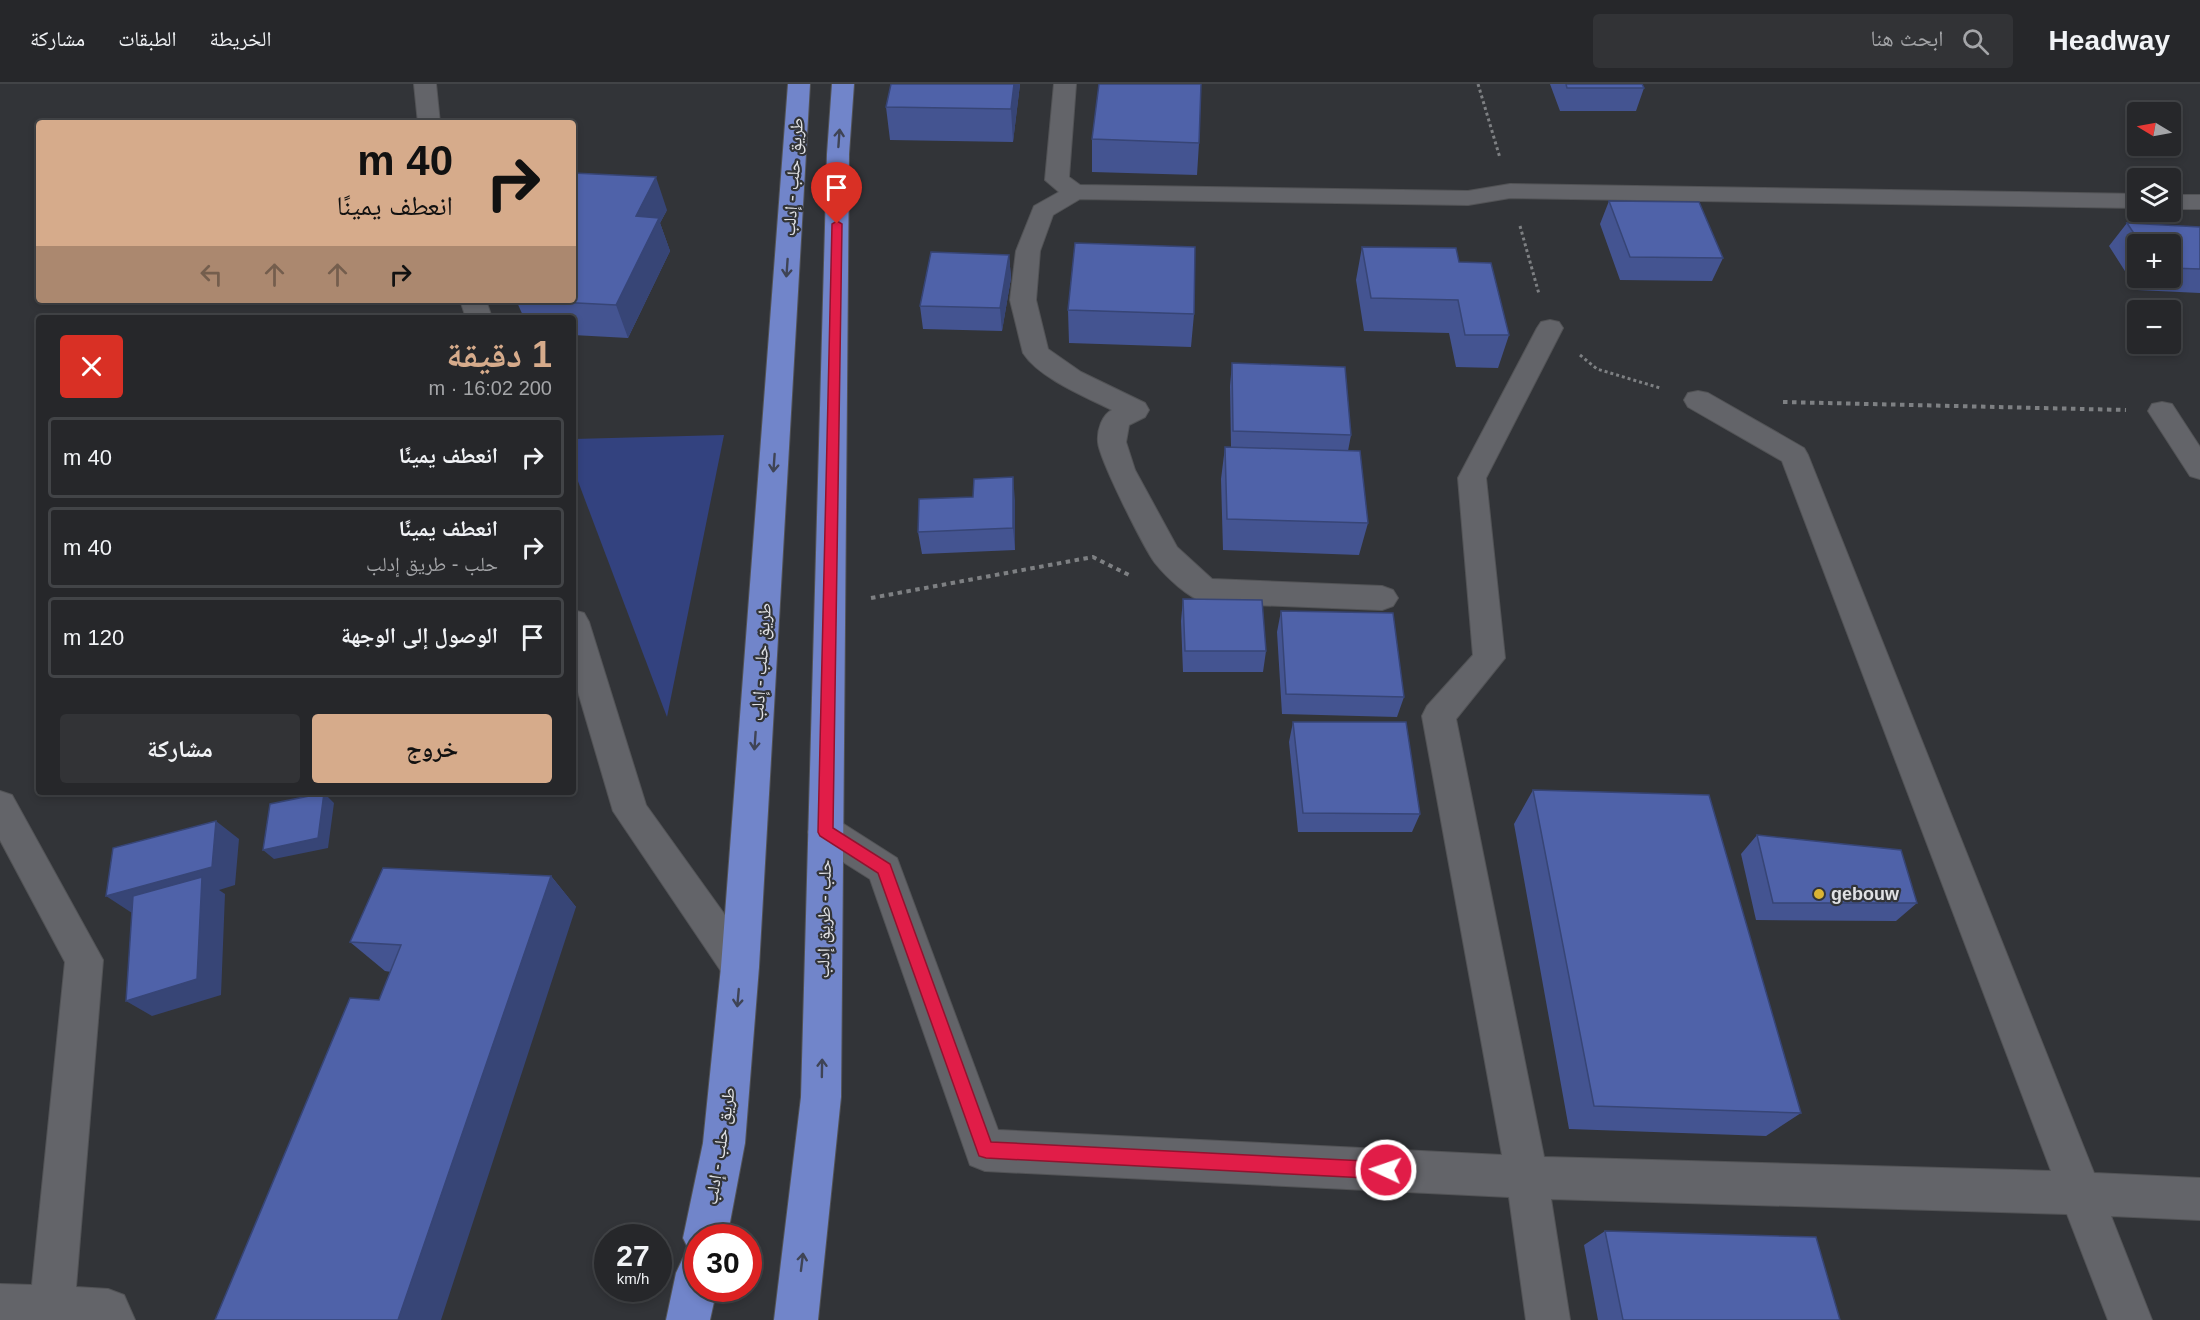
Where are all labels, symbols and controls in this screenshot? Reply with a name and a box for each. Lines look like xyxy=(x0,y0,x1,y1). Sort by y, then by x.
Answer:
search box xyxy=(1593,14,2013,68)
icon: search xyxy=(1959,25,1992,58)
text: Headway xyxy=(2049,25,2170,56)
text: ابحث هنا xyxy=(1870,26,1944,51)
text: مشاركة xyxy=(30,27,85,50)
text: الطبقات xyxy=(118,27,177,50)
text: الخريطة xyxy=(210,27,271,50)
north arrow xyxy=(2127,102,2181,156)
map controls xyxy=(2127,102,2181,354)
street label: طريق حلب - إدلب xyxy=(779,117,809,237)
one-way arrow xyxy=(834,129,845,149)
text: 40 m xyxy=(357,137,453,184)
icon: right xyxy=(474,144,552,222)
pin xyxy=(811,162,862,224)
button: layers xyxy=(2127,168,2181,222)
icon: arrive xyxy=(820,171,853,204)
text: انعطف يمينًا xyxy=(337,191,453,221)
button: + xyxy=(2127,234,2181,288)
icon: left xyxy=(195,258,228,291)
icon: ahead xyxy=(258,258,291,291)
icon: ahead xyxy=(321,258,354,291)
icon: right xyxy=(384,258,417,291)
one-way arrow xyxy=(781,258,792,278)
button: − xyxy=(2127,300,2181,354)
text: 1 دقيقة xyxy=(446,334,552,375)
button: close xyxy=(60,335,123,398)
text: 200 m · 16:02 xyxy=(429,377,552,399)
icon: right xyxy=(516,441,549,474)
text: انعطف يمينًا xyxy=(399,443,498,468)
text: 40 m xyxy=(63,445,112,470)
one-way arrow xyxy=(768,452,779,472)
text: انعطف يمينًا xyxy=(399,516,498,541)
icon: right xyxy=(516,531,549,564)
text: 40 m xyxy=(63,535,112,560)
text: حلب - طريق إدلب xyxy=(366,553,498,575)
street label: طريق حلب - إدلب xyxy=(747,602,777,722)
icon: arrive xyxy=(516,621,549,654)
text: الوصول إلى الوجهة xyxy=(341,623,498,648)
text: 120 m xyxy=(63,625,124,650)
button: مشاركة xyxy=(60,714,300,783)
button: خروج xyxy=(312,714,552,783)
one-way arrow xyxy=(750,731,761,750)
street label: حلب - طريق إدلب xyxy=(813,859,837,979)
place label: gebouw xyxy=(1831,884,1900,904)
marker: gebouw xyxy=(1812,887,1826,901)
one-way arrow xyxy=(732,988,743,1008)
one-way arrow xyxy=(816,1058,827,1078)
street label: طريق حلب - إدلب xyxy=(701,1086,741,1206)
position arrow xyxy=(1354,1138,1418,1202)
speed limit sign: 30 xyxy=(684,1224,762,1302)
text: 27 xyxy=(616,1239,650,1272)
one-way arrow xyxy=(797,1252,808,1272)
text: km/h xyxy=(617,1270,649,1287)

